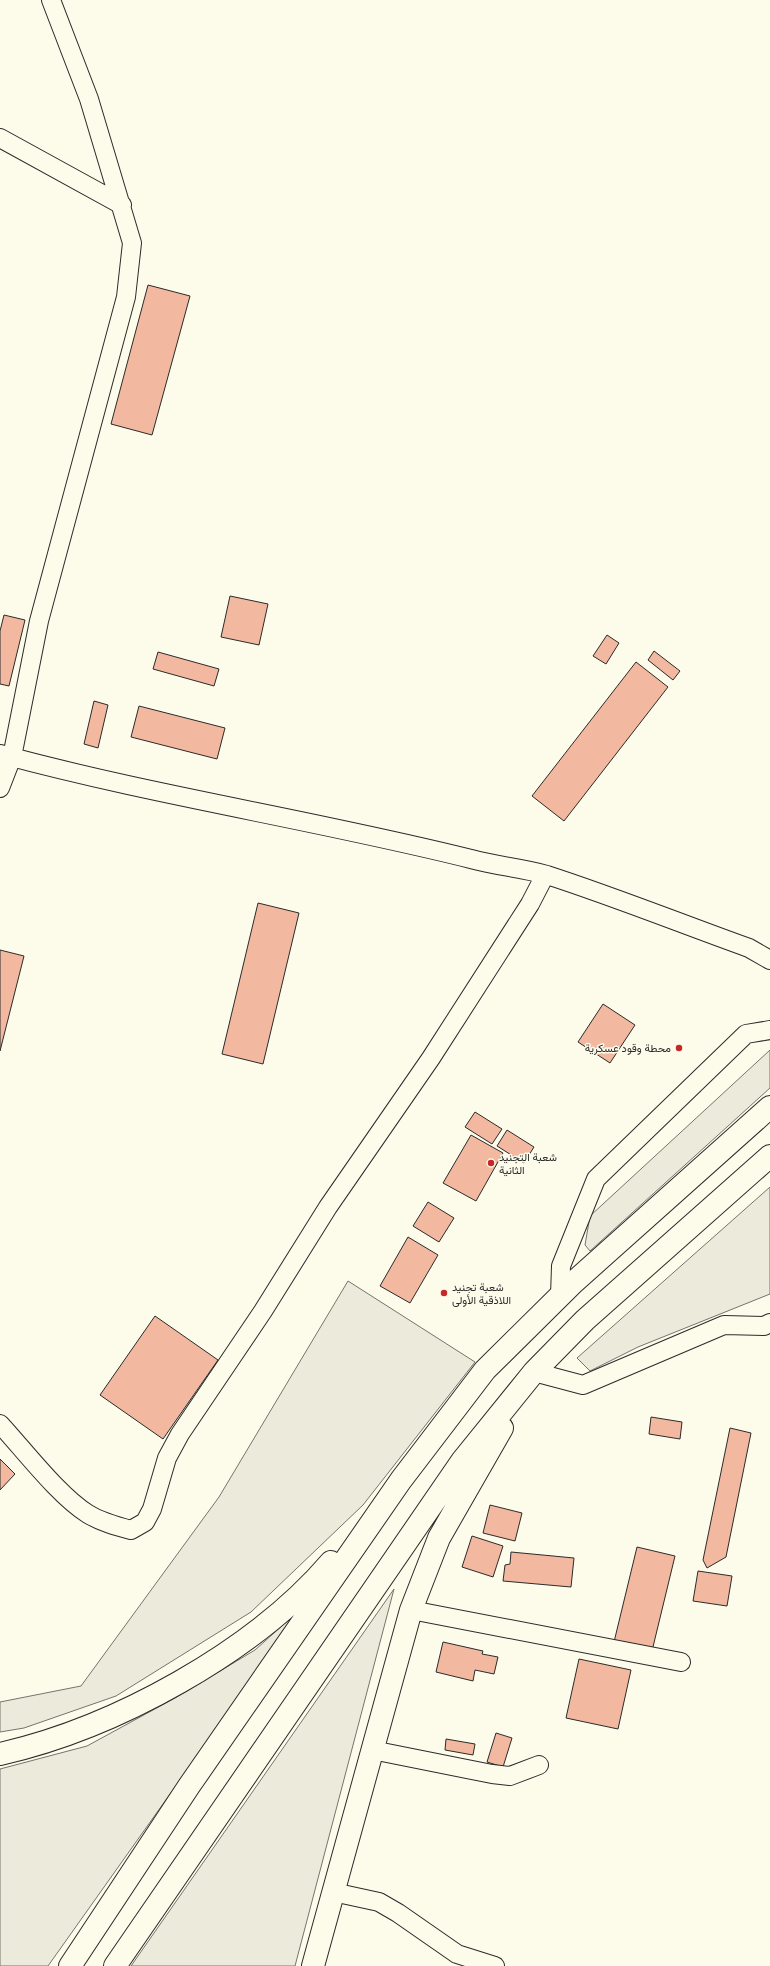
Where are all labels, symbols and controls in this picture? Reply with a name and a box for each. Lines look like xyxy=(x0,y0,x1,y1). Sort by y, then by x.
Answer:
place label: محطة وقود عسكرية xyxy=(585,1042,671,1055)
marker: محطة وقود عسكرية xyxy=(674,1043,684,1053)
place label: شعبة التجنيد الثانية xyxy=(499,1151,557,1177)
marker: شعبة التجنيد الثانية xyxy=(486,1158,496,1168)
place label: شعبة تجنيد اللاذقية الأولى xyxy=(452,1281,511,1307)
marker: شعبة تجنيد اللاذقية الأولى xyxy=(439,1288,449,1298)

